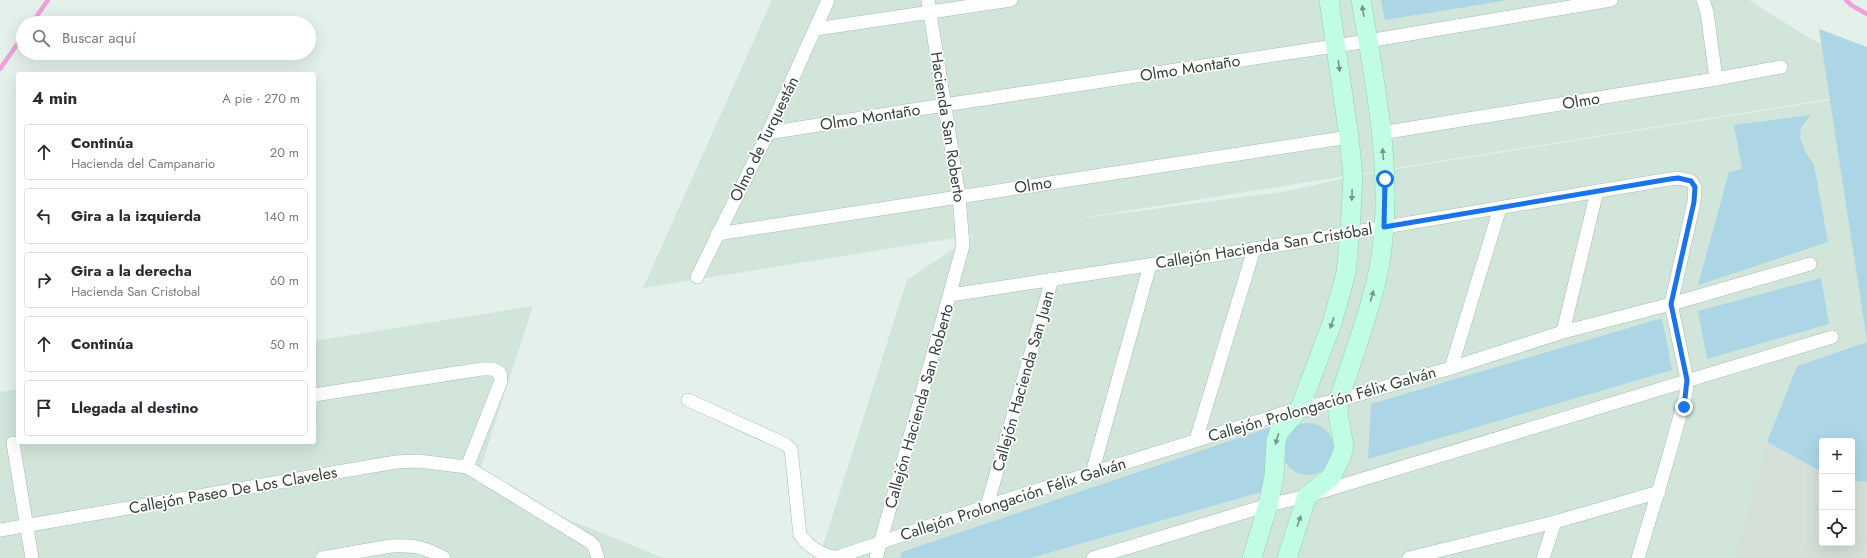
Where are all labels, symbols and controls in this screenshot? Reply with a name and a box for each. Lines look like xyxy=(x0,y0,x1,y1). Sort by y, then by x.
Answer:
one-way arrow xyxy=(1360,5,1366,17)
search box xyxy=(16,16,316,60)
icon: search xyxy=(30,27,52,49)
text: Buscar aquí xyxy=(62,27,136,49)
street label: Olmo Montaño xyxy=(1138,49,1242,87)
street label: Hacienda San Roberto xyxy=(925,50,971,204)
one-way arrow xyxy=(1336,60,1342,72)
street label: Olmo de Turquestán xyxy=(724,73,804,205)
text: 4 min xyxy=(32,86,77,110)
street label: Olmo xyxy=(1561,87,1602,115)
text: A pie · 270 m xyxy=(222,89,300,108)
street label: Olmo Montaño xyxy=(818,98,922,136)
text: Continúa xyxy=(71,132,133,154)
icon: ahead xyxy=(33,141,55,163)
text: 20 m xyxy=(270,143,299,162)
one-way arrow xyxy=(1379,148,1386,160)
text: Hacienda del Campanario xyxy=(71,154,215,173)
route start xyxy=(1376,170,1394,188)
street label: Olmo xyxy=(1013,171,1054,199)
one-way arrow xyxy=(1349,189,1355,202)
icon: left xyxy=(33,205,55,227)
text: Gira a la izquierda xyxy=(71,205,201,227)
text: 140 m xyxy=(264,207,299,226)
street label: Callejón Hacienda San Cristóbal xyxy=(1154,217,1374,275)
text: Gira a la derecha xyxy=(71,260,192,282)
icon: right xyxy=(33,269,55,291)
text: 60 m xyxy=(270,271,299,290)
text: Hacienda San Cristobal xyxy=(71,282,200,301)
street label: Callejón Hacienda San Juan xyxy=(986,288,1060,474)
one-way arrow xyxy=(1369,290,1375,302)
street label: Callejón Hacienda San Roberto xyxy=(879,301,959,511)
one-way arrow xyxy=(1329,317,1335,329)
icon: ahead xyxy=(33,333,55,355)
text: Continúa xyxy=(71,333,133,355)
text: 50 m xyxy=(270,335,299,354)
street label: Callejón Prolongación Félix Galván xyxy=(1205,360,1439,448)
icon: arrive xyxy=(33,397,55,419)
text: Llegada al destino xyxy=(71,397,198,419)
route end xyxy=(1675,398,1693,416)
one-way arrow xyxy=(1274,433,1280,445)
map controls xyxy=(1819,438,1855,546)
button: + xyxy=(1819,438,1855,474)
street label: Callejón Prolongación Félix Galván xyxy=(897,452,1129,546)
street label: Callejón Paseo De Los Claveles xyxy=(127,460,339,520)
button: − xyxy=(1819,474,1855,510)
button: locate xyxy=(1819,510,1855,546)
one-way arrow xyxy=(1296,515,1302,527)

